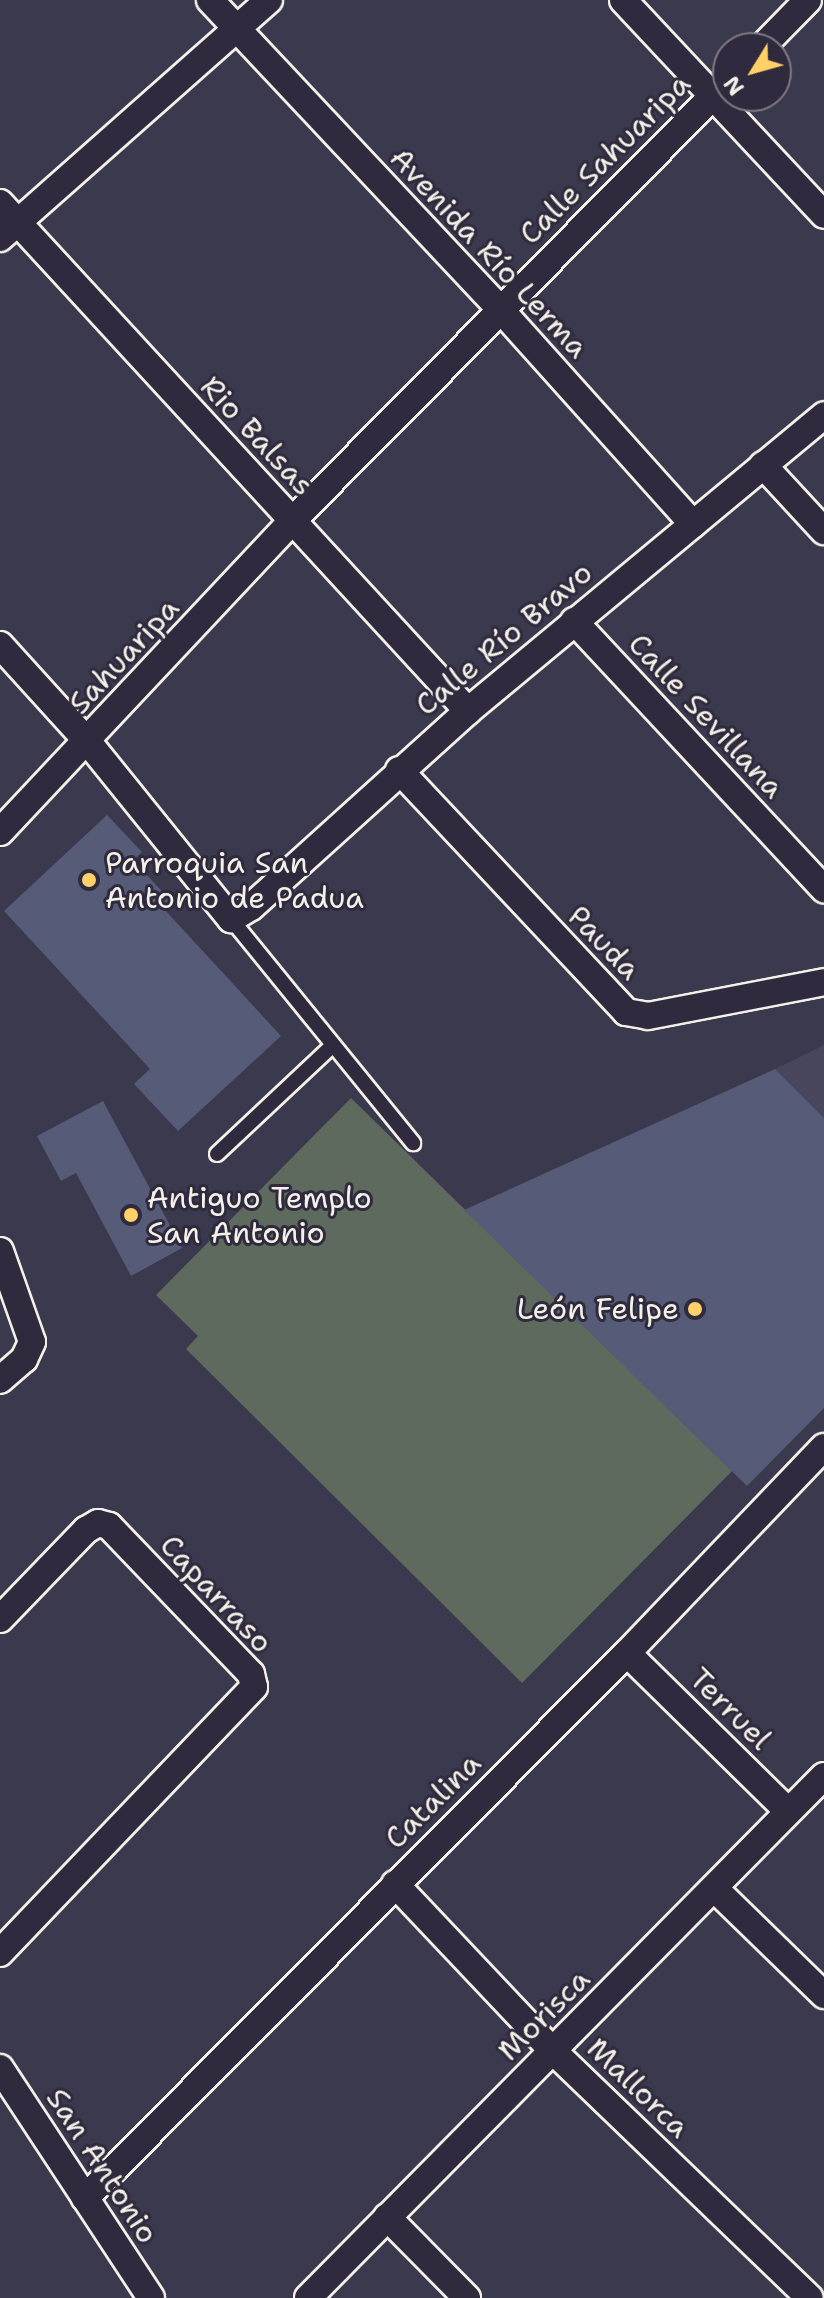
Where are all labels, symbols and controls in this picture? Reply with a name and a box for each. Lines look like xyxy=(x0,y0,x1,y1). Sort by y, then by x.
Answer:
north arrow xyxy=(712,32,792,112)
street label: Calle Sahuaripa xyxy=(512,66,698,252)
text: N xyxy=(717,70,751,101)
street label: Avenida Río Lerma xyxy=(382,140,596,366)
street label: Rio Balsas xyxy=(193,369,321,503)
street label: Calle Río Bravo xyxy=(408,555,600,723)
street label: Sahuaripa xyxy=(61,591,187,721)
street label: Calle Sevillana xyxy=(621,626,791,806)
place label: Parroquia San Antonio de Padua xyxy=(105,845,364,916)
marker: Parroquia San Antonio de Padua xyxy=(80,871,98,889)
street label: Pauda xyxy=(560,898,648,988)
place label: Antiguo Templo San Antonio xyxy=(147,1180,372,1250)
marker: Antiguo Templo San Antonio xyxy=(122,1206,140,1224)
place label: León Felipe xyxy=(517,1291,679,1327)
marker: León Felipe xyxy=(686,1300,704,1318)
street label: Caparraso xyxy=(152,1527,280,1661)
street label: Terruel xyxy=(682,1661,778,1757)
street label: Catalina xyxy=(377,1745,489,1857)
street label: Morisca xyxy=(491,1962,597,2068)
street label: Mallorca xyxy=(579,2030,697,2146)
street label: San Antonio xyxy=(39,2082,165,2250)

